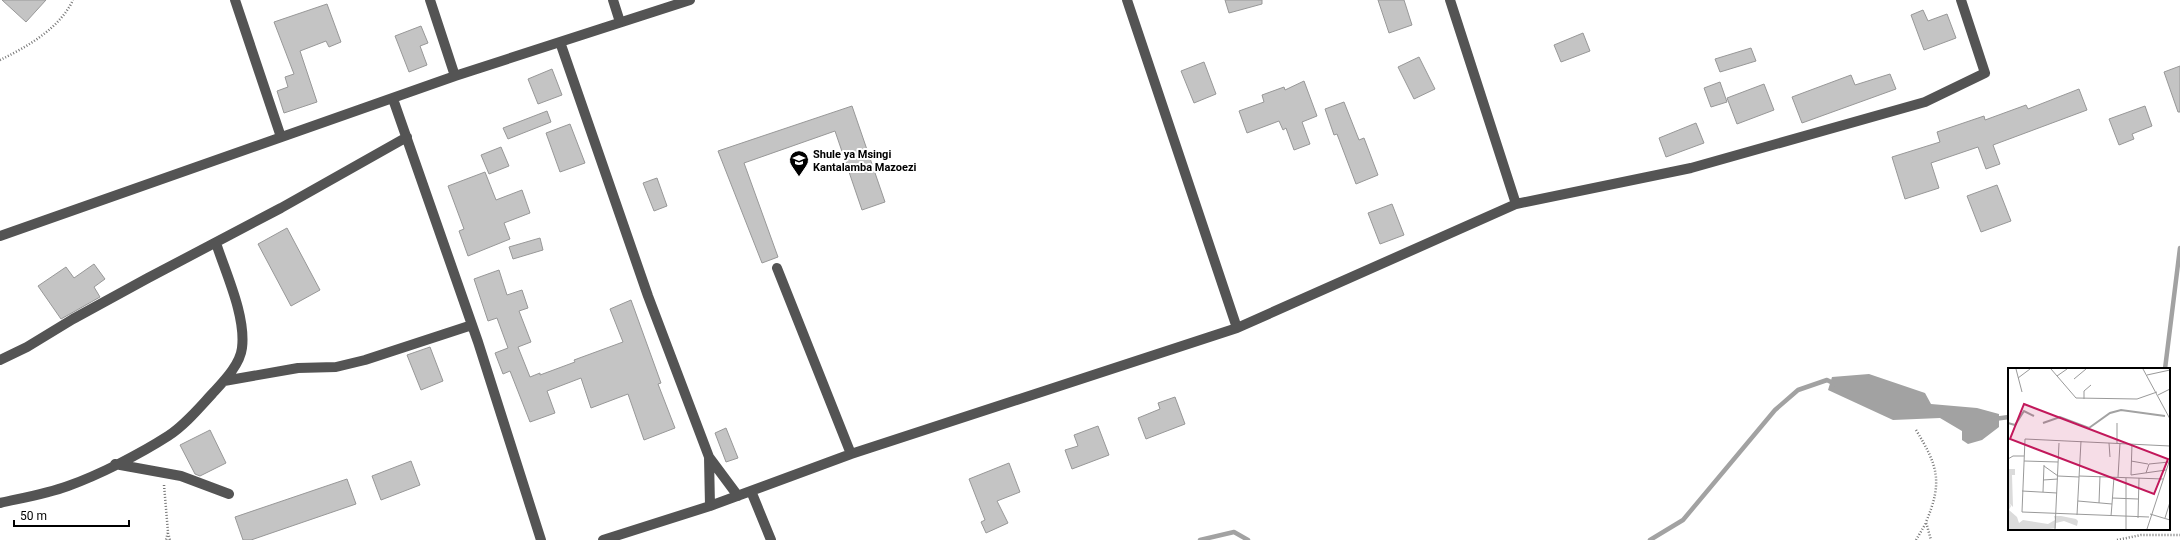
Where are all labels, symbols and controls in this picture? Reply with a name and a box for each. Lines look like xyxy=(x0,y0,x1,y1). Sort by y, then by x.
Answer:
place label: Shule ya Msingi Kantalamba Mazoezi xyxy=(813,148,917,174)
school or university icon: Shule ya Msingi Kantalamba Mazoezi xyxy=(788,149,810,177)
inset map xyxy=(2008,368,2170,530)
scale bar xyxy=(14,502,129,528)
text: 50 m xyxy=(20,509,47,523)

